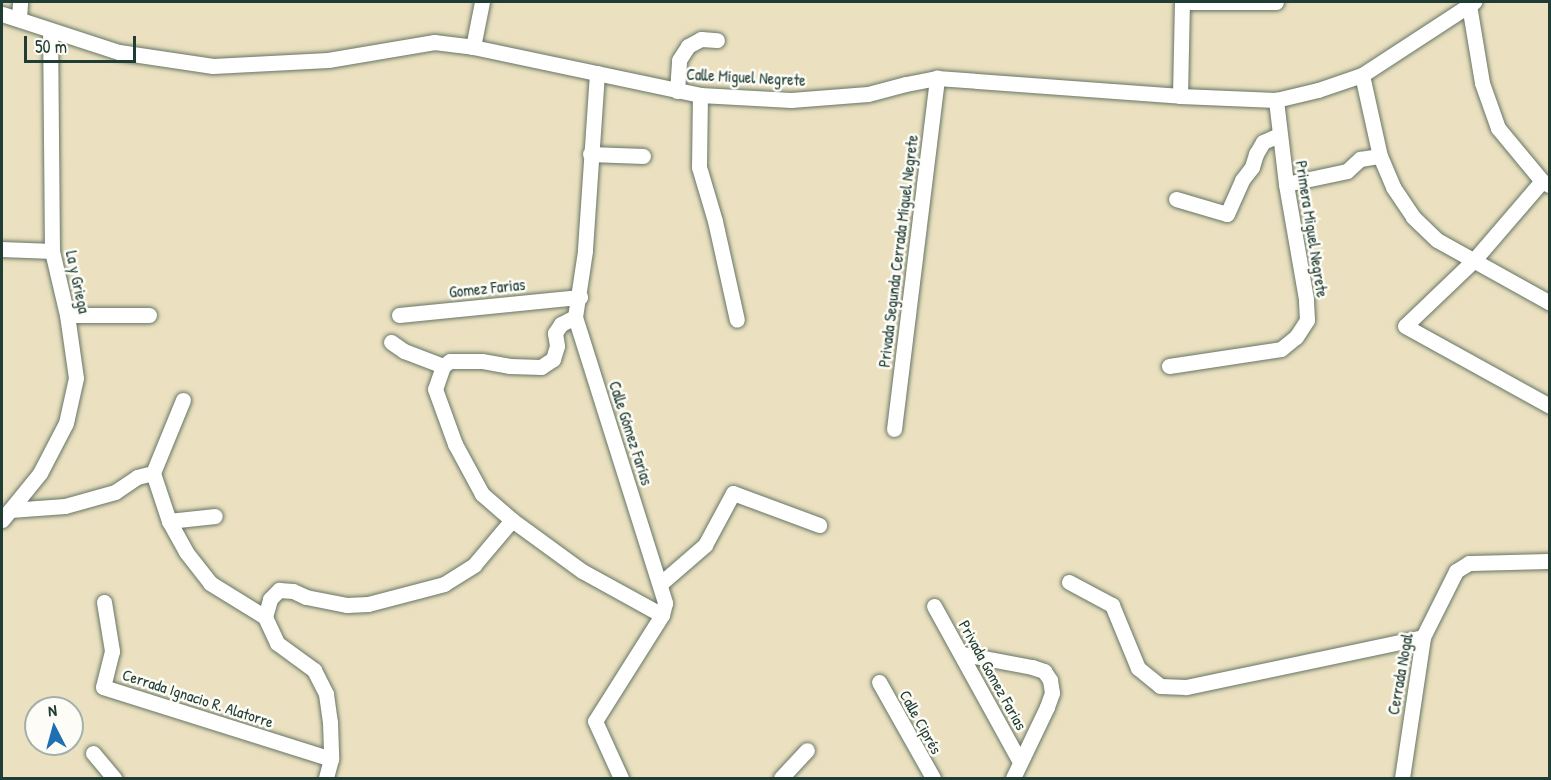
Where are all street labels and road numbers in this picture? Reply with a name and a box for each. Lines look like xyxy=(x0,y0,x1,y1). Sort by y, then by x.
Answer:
street label: Calle Miguel Negrete xyxy=(686,64,806,90)
street label: Privada Segunda Cerrada Miguel Negrete xyxy=(874,134,922,368)
street label: Primera Miguel Negrete xyxy=(1292,159,1332,299)
street label: La y Griega xyxy=(62,249,94,315)
street label: Gomez Farias xyxy=(448,274,526,302)
street label: Calle Gómez Farías xyxy=(605,379,657,487)
street label: Privada Gomez Farias xyxy=(955,617,1031,733)
street label: Cerrada Nogal xyxy=(1383,632,1417,716)
street label: Cerrada Ignacio R. Alatorre xyxy=(120,665,276,731)
street label: Calle Ciprés xyxy=(896,687,946,757)

